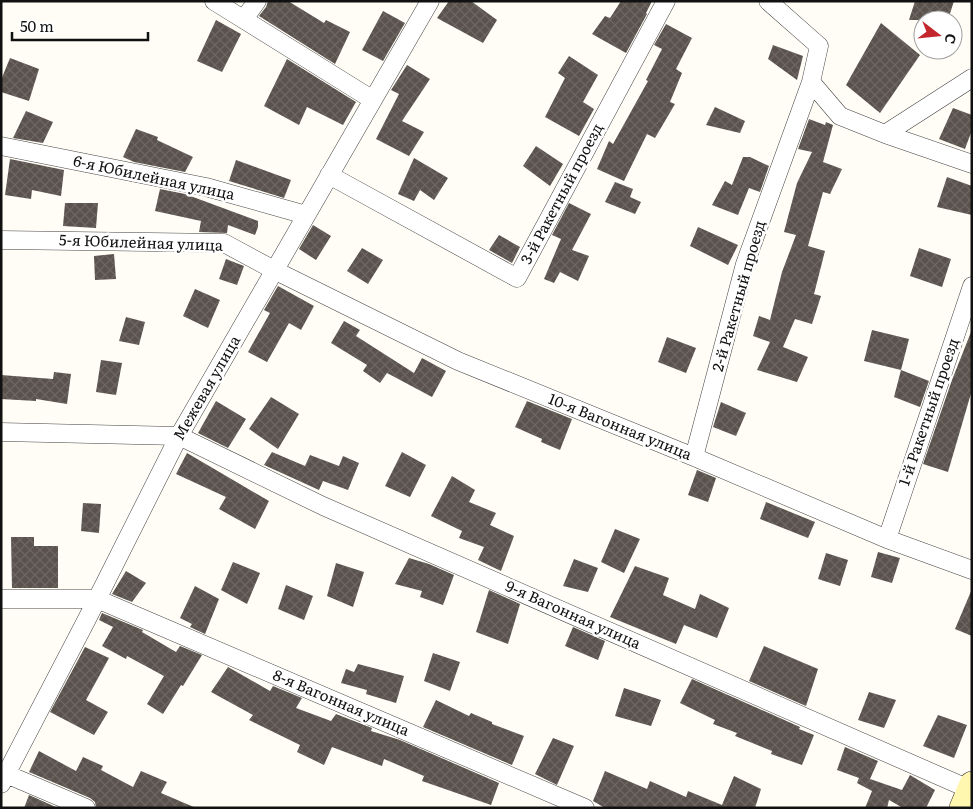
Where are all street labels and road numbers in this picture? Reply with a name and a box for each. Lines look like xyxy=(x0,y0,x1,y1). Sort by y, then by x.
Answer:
street label: 3-й Ракетный проезд xyxy=(514,119,608,268)
street label: 6-я Юбилейная улица xyxy=(71,148,238,205)
street label: 2-й Ракетный проезд xyxy=(705,217,770,374)
street label: 5-я Юбилейная улица xyxy=(59,227,224,256)
street label: Межевая улица xyxy=(166,330,246,444)
street label: 1-й Ракетный проезд xyxy=(892,335,964,488)
street label: 10-я Вагонная улица xyxy=(545,386,697,465)
street label: 9-я Вагонная улица xyxy=(502,573,646,654)
street label: 8-я Вагонная улица xyxy=(270,662,414,741)

